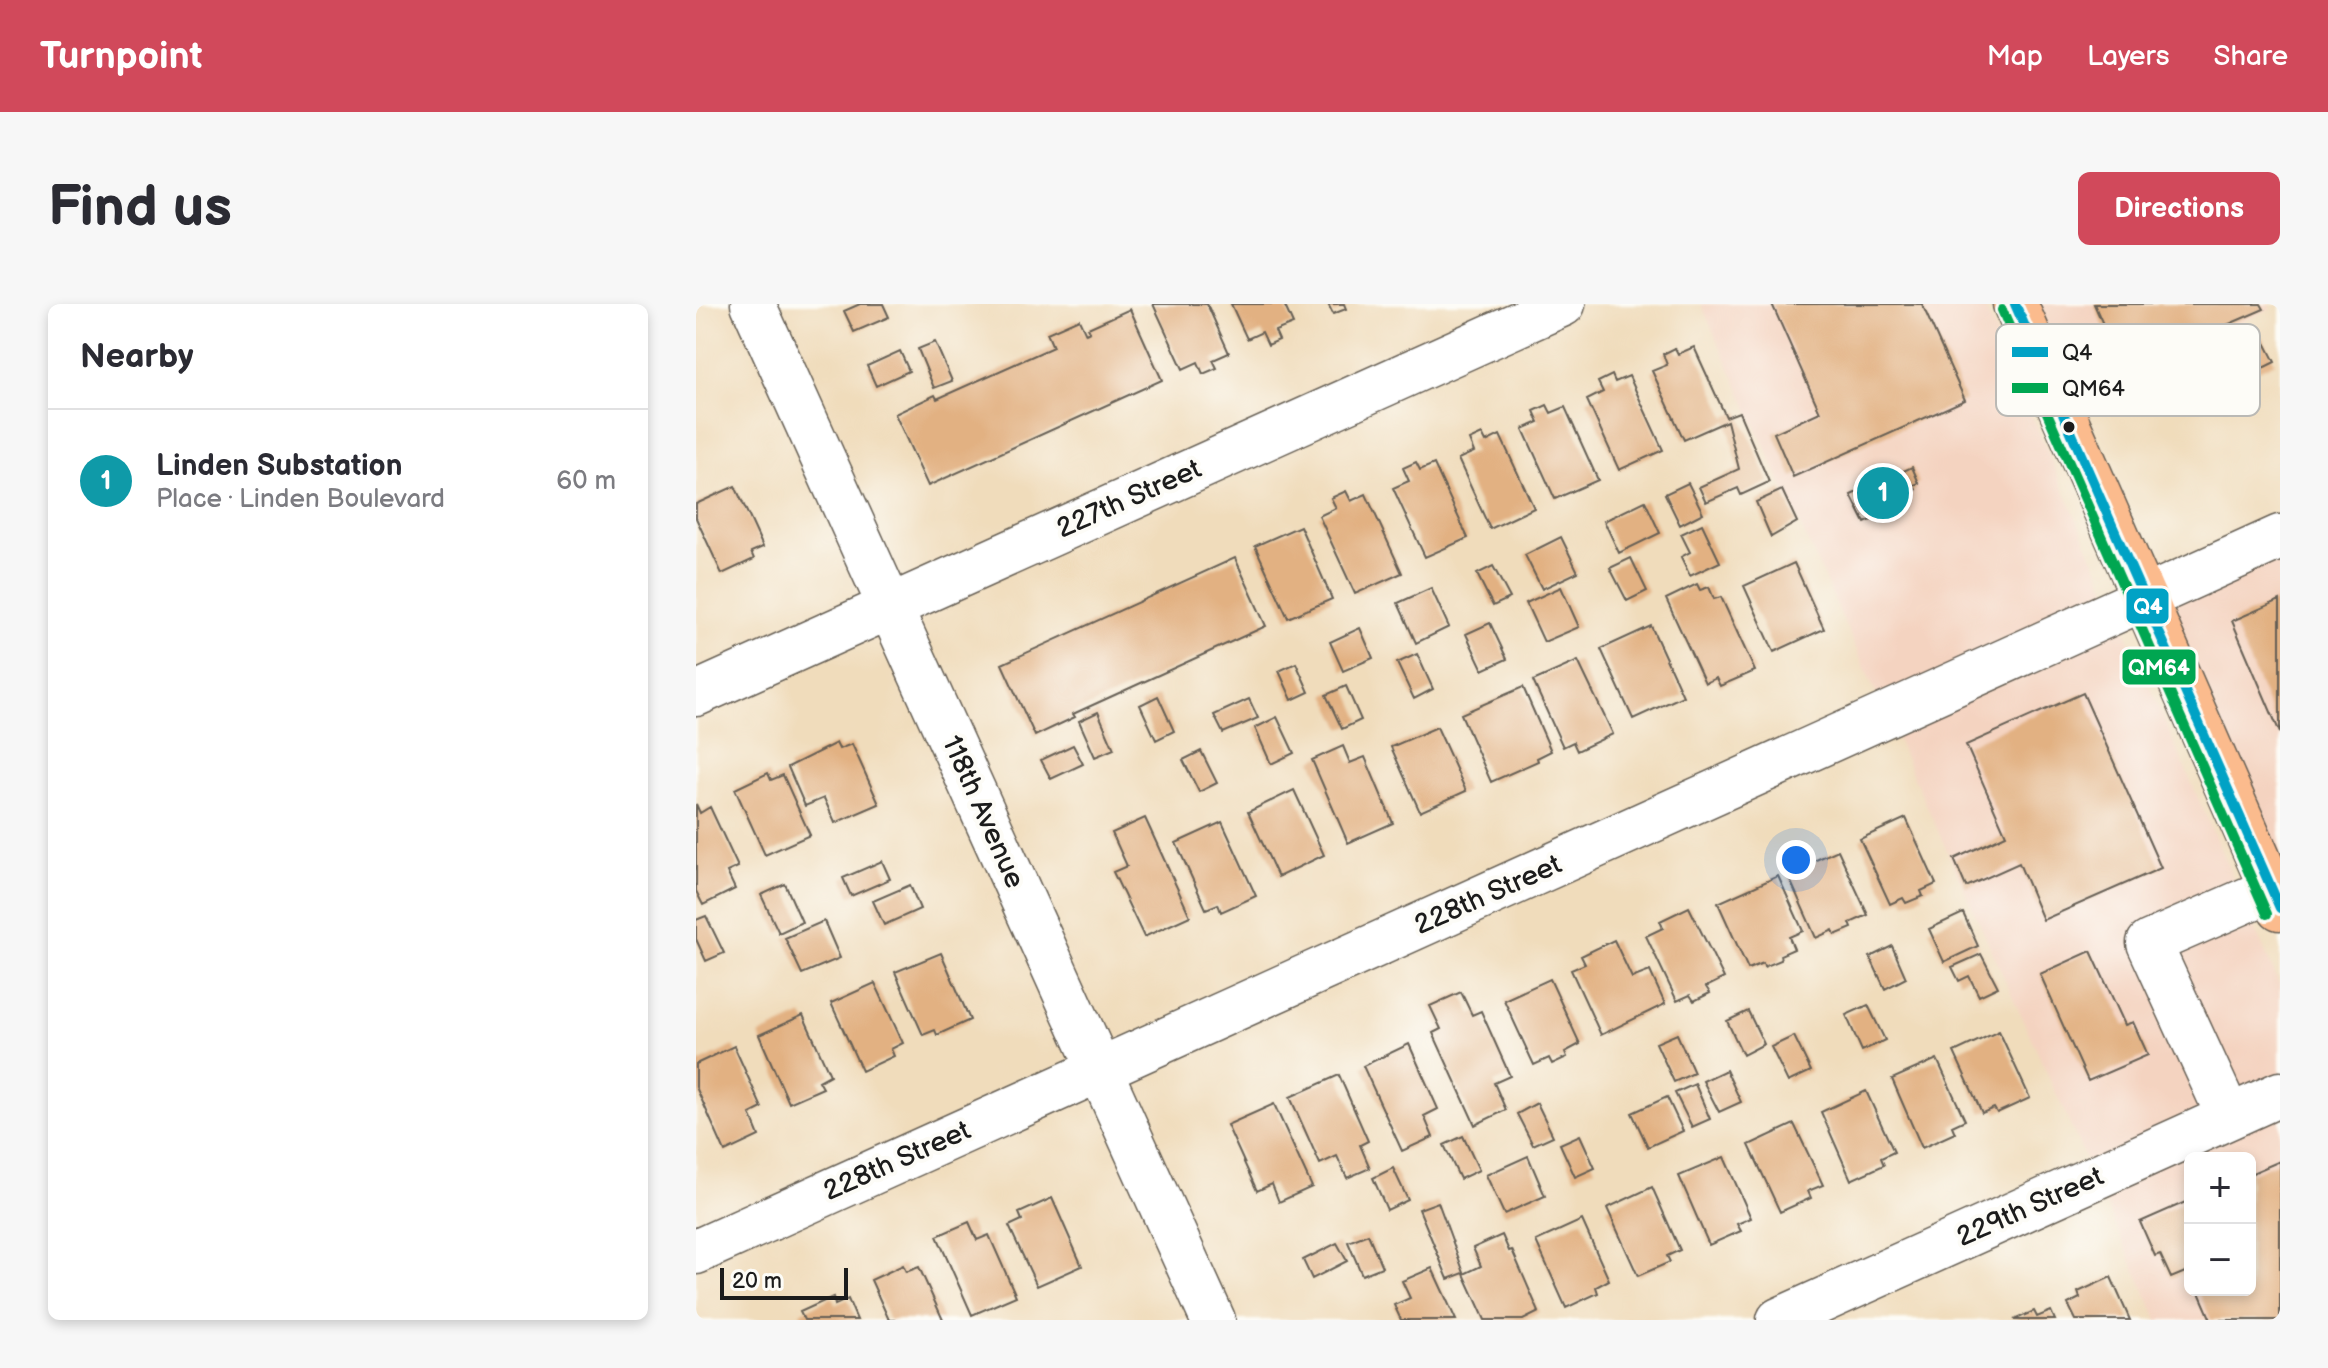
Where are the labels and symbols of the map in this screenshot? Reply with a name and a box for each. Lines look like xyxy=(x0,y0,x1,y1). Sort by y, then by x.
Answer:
legend xyxy=(1996,324,2260,416)
text: Q4 xyxy=(2062,340,2093,367)
text: QM64 xyxy=(2062,376,2126,403)
unlabelled marker xyxy=(2061,419,2077,435)
street label: 227th Street xyxy=(1052,452,1207,546)
pin: 1 xyxy=(1857,463,1909,523)
line badge: Q4 xyxy=(2125,587,2170,625)
text: Q4 xyxy=(2133,594,2163,621)
line badge: QM64 xyxy=(2121,648,2197,686)
text: QM64 xyxy=(2128,655,2190,682)
street label: 118th Avenue xyxy=(935,731,1031,893)
your location xyxy=(1776,840,1816,880)
street label: 228th Street xyxy=(1409,848,1567,942)
street label: 228th Street xyxy=(818,1114,976,1208)
street label: 229th Street xyxy=(1951,1160,2109,1254)
scale bar xyxy=(720,1264,848,1300)

